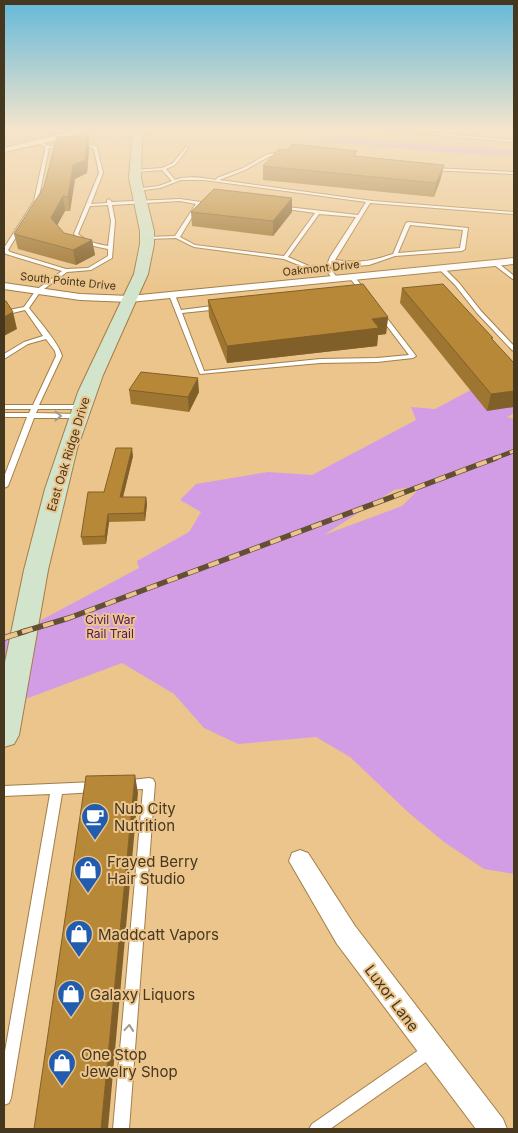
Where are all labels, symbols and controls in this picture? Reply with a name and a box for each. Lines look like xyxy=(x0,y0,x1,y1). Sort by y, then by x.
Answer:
street label: Oakmont Drive xyxy=(282,257,360,279)
street label: South Pointe Drive xyxy=(19,269,117,293)
street label: East Oak Ridge Drive xyxy=(43,395,93,513)
one-way arrow xyxy=(55,411,63,421)
park label: Civil War Rail Trail xyxy=(85,612,136,641)
place label: Nub City Nutrition xyxy=(114,799,176,835)
cafe icon: Nub City Nutrition xyxy=(80,802,110,841)
place label: Frayed Berry Hair Studio xyxy=(107,852,199,888)
shop icon: Frayed Berry Hair Studio xyxy=(73,855,103,894)
shop icon: Maddcatt Vapors xyxy=(64,919,94,958)
place label: Maddcatt Vapors xyxy=(98,925,219,944)
street label: Luxor Lane xyxy=(361,961,423,1035)
shop icon: Galaxy Liquors xyxy=(56,979,86,1018)
place label: Galaxy Liquors xyxy=(90,985,195,1004)
one-way arrow xyxy=(124,1024,135,1032)
place label: One Stop Jewelry Shop xyxy=(81,1045,178,1081)
shop icon: One Stop Jewelry Shop xyxy=(47,1048,77,1087)

